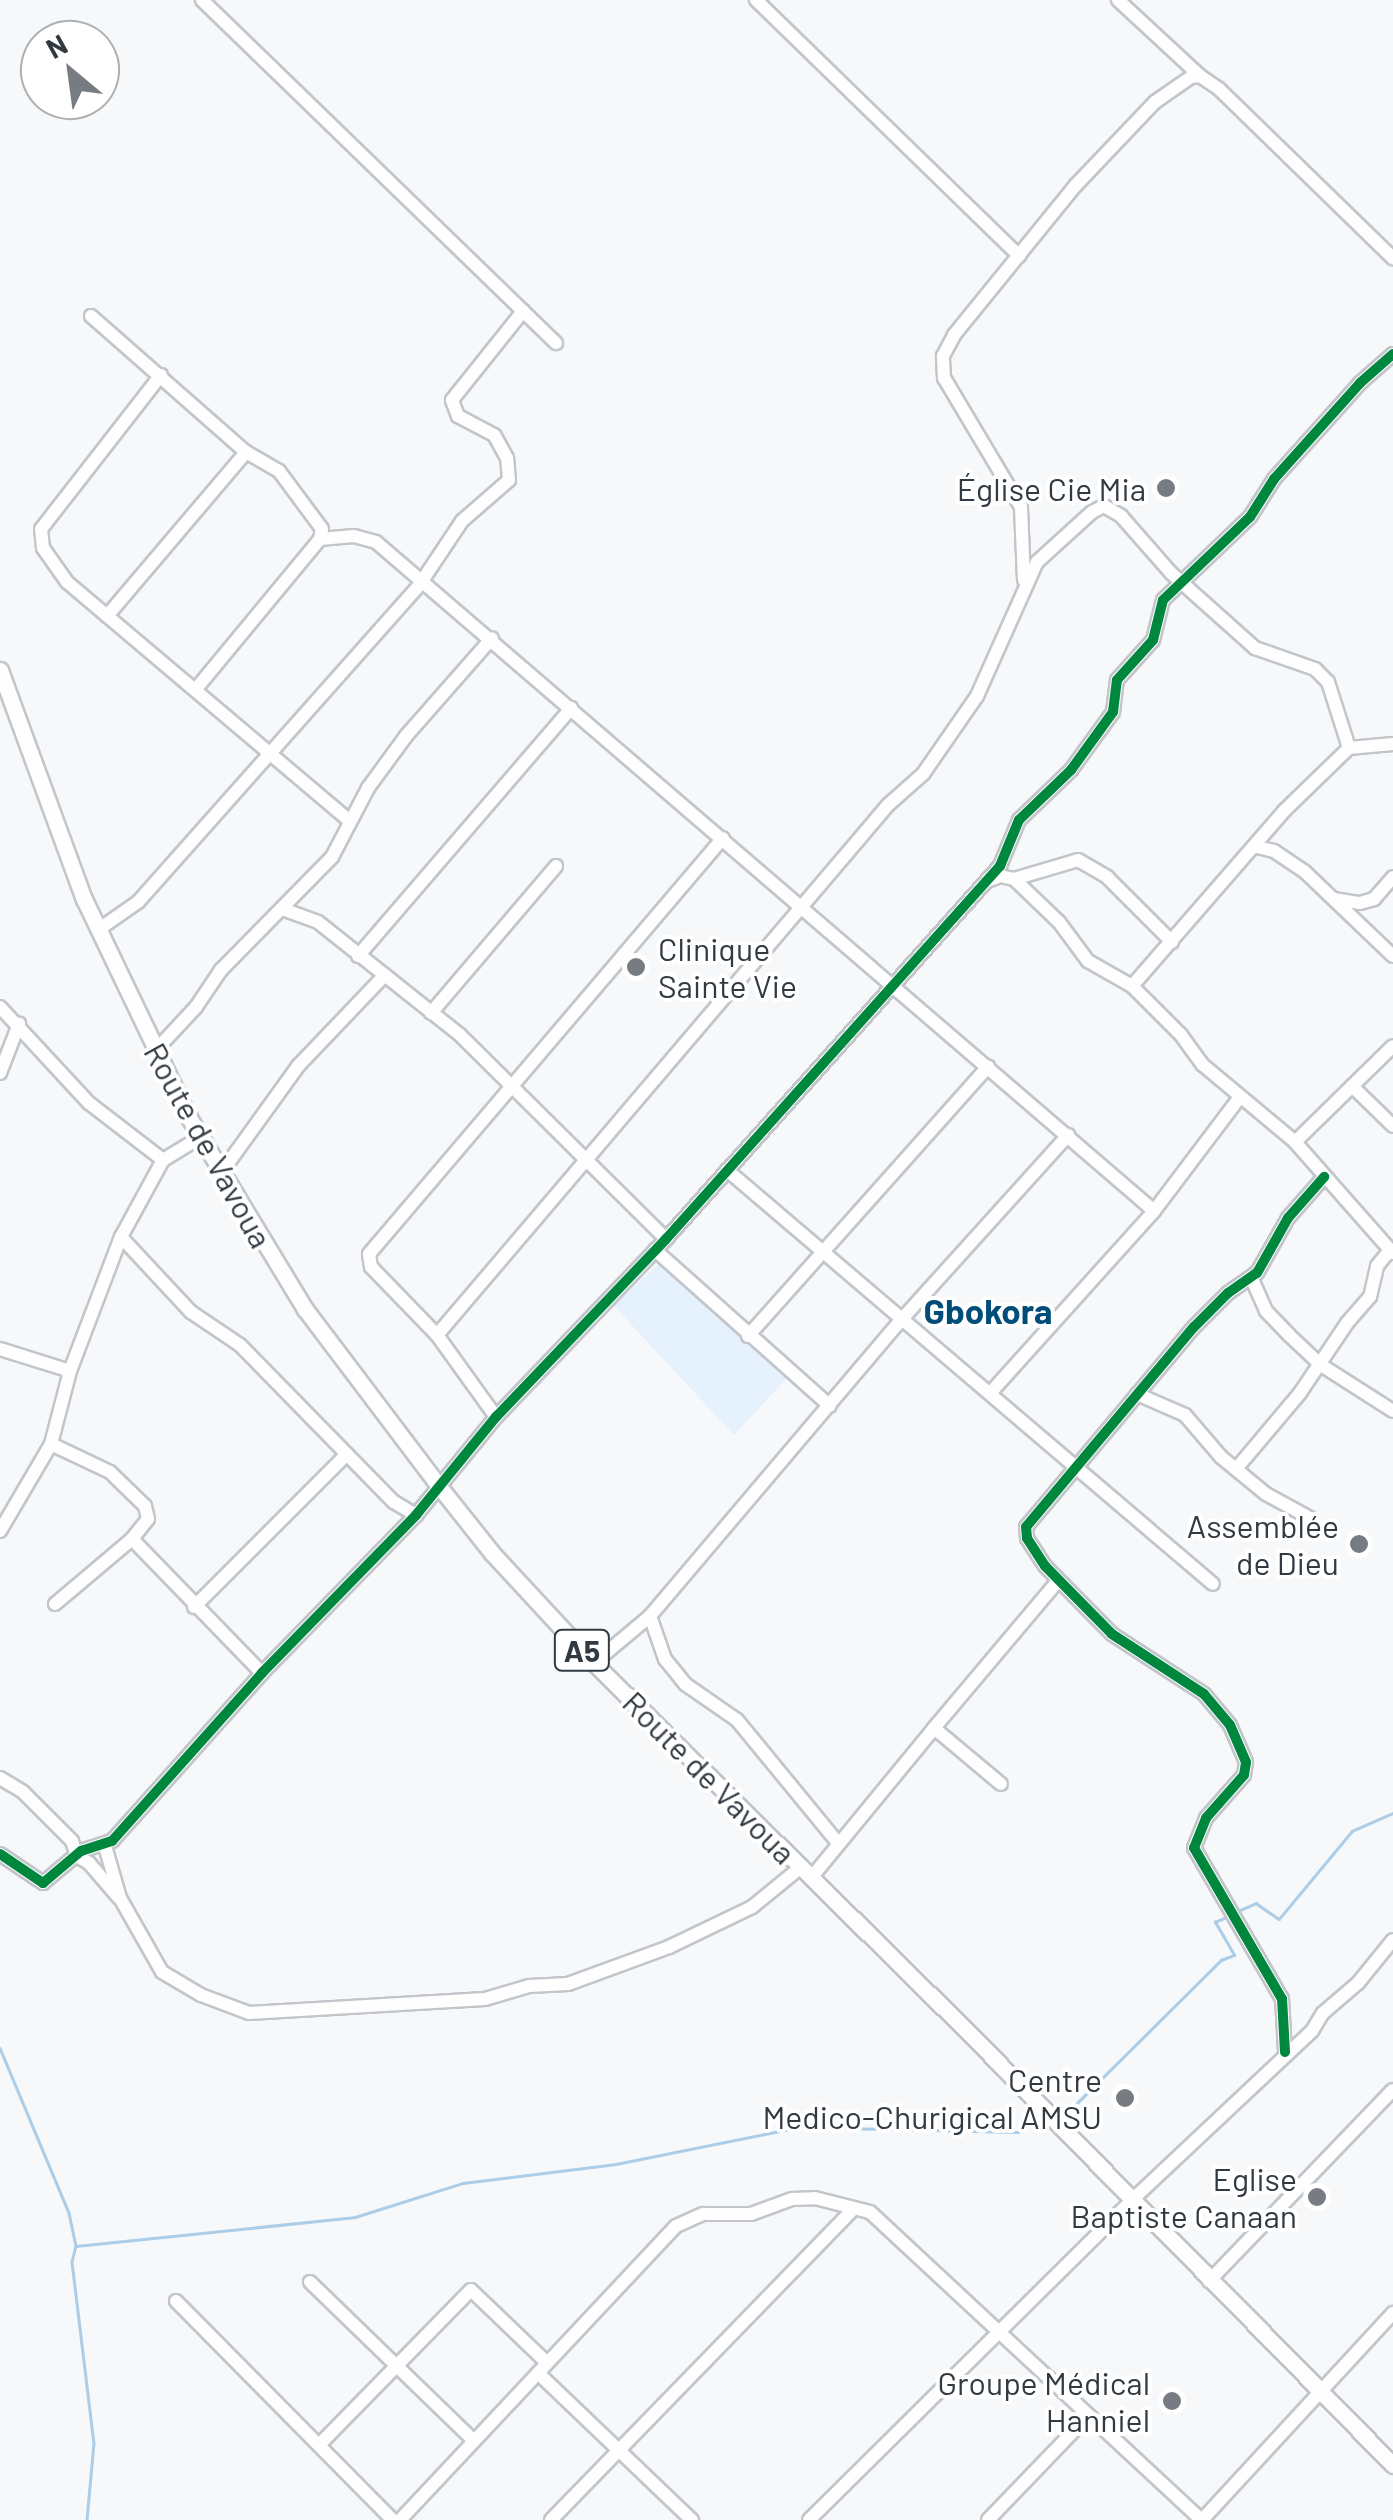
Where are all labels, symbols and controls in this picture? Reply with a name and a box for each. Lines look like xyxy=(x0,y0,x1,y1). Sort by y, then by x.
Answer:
north arrow xyxy=(20,20,120,120)
text: N xyxy=(40,26,73,65)
place label: Église Cie Mia xyxy=(957,469,1146,507)
marker: Église Cie Mia xyxy=(1155,477,1177,499)
place label: Clinique Sainte Vie xyxy=(658,930,797,1005)
marker: Clinique Sainte Vie xyxy=(623,954,649,980)
street label: Route de Vavoua xyxy=(137,1036,281,1254)
district label: Gbokora xyxy=(924,1289,1052,1331)
place label: Assemblée de Dieu xyxy=(1187,1507,1339,1582)
marker: Assemblée de Dieu xyxy=(1348,1533,1370,1555)
road number: A5 xyxy=(552,1625,612,1675)
street label: Route de Vavoua xyxy=(616,1683,804,1871)
place label: Centre Medico-Churigical AMSU xyxy=(762,2061,1102,2136)
marker: Centre Medico-Churigical AMSU xyxy=(1112,2085,1138,2111)
place label: Eglise Baptiste Canaan xyxy=(1071,2160,1297,2235)
marker: Eglise Baptiste Canaan xyxy=(1306,2186,1328,2208)
place label: Groupe Médical Hanniel xyxy=(937,2364,1150,2439)
marker: Groupe Médical Hanniel xyxy=(1159,2388,1185,2414)

